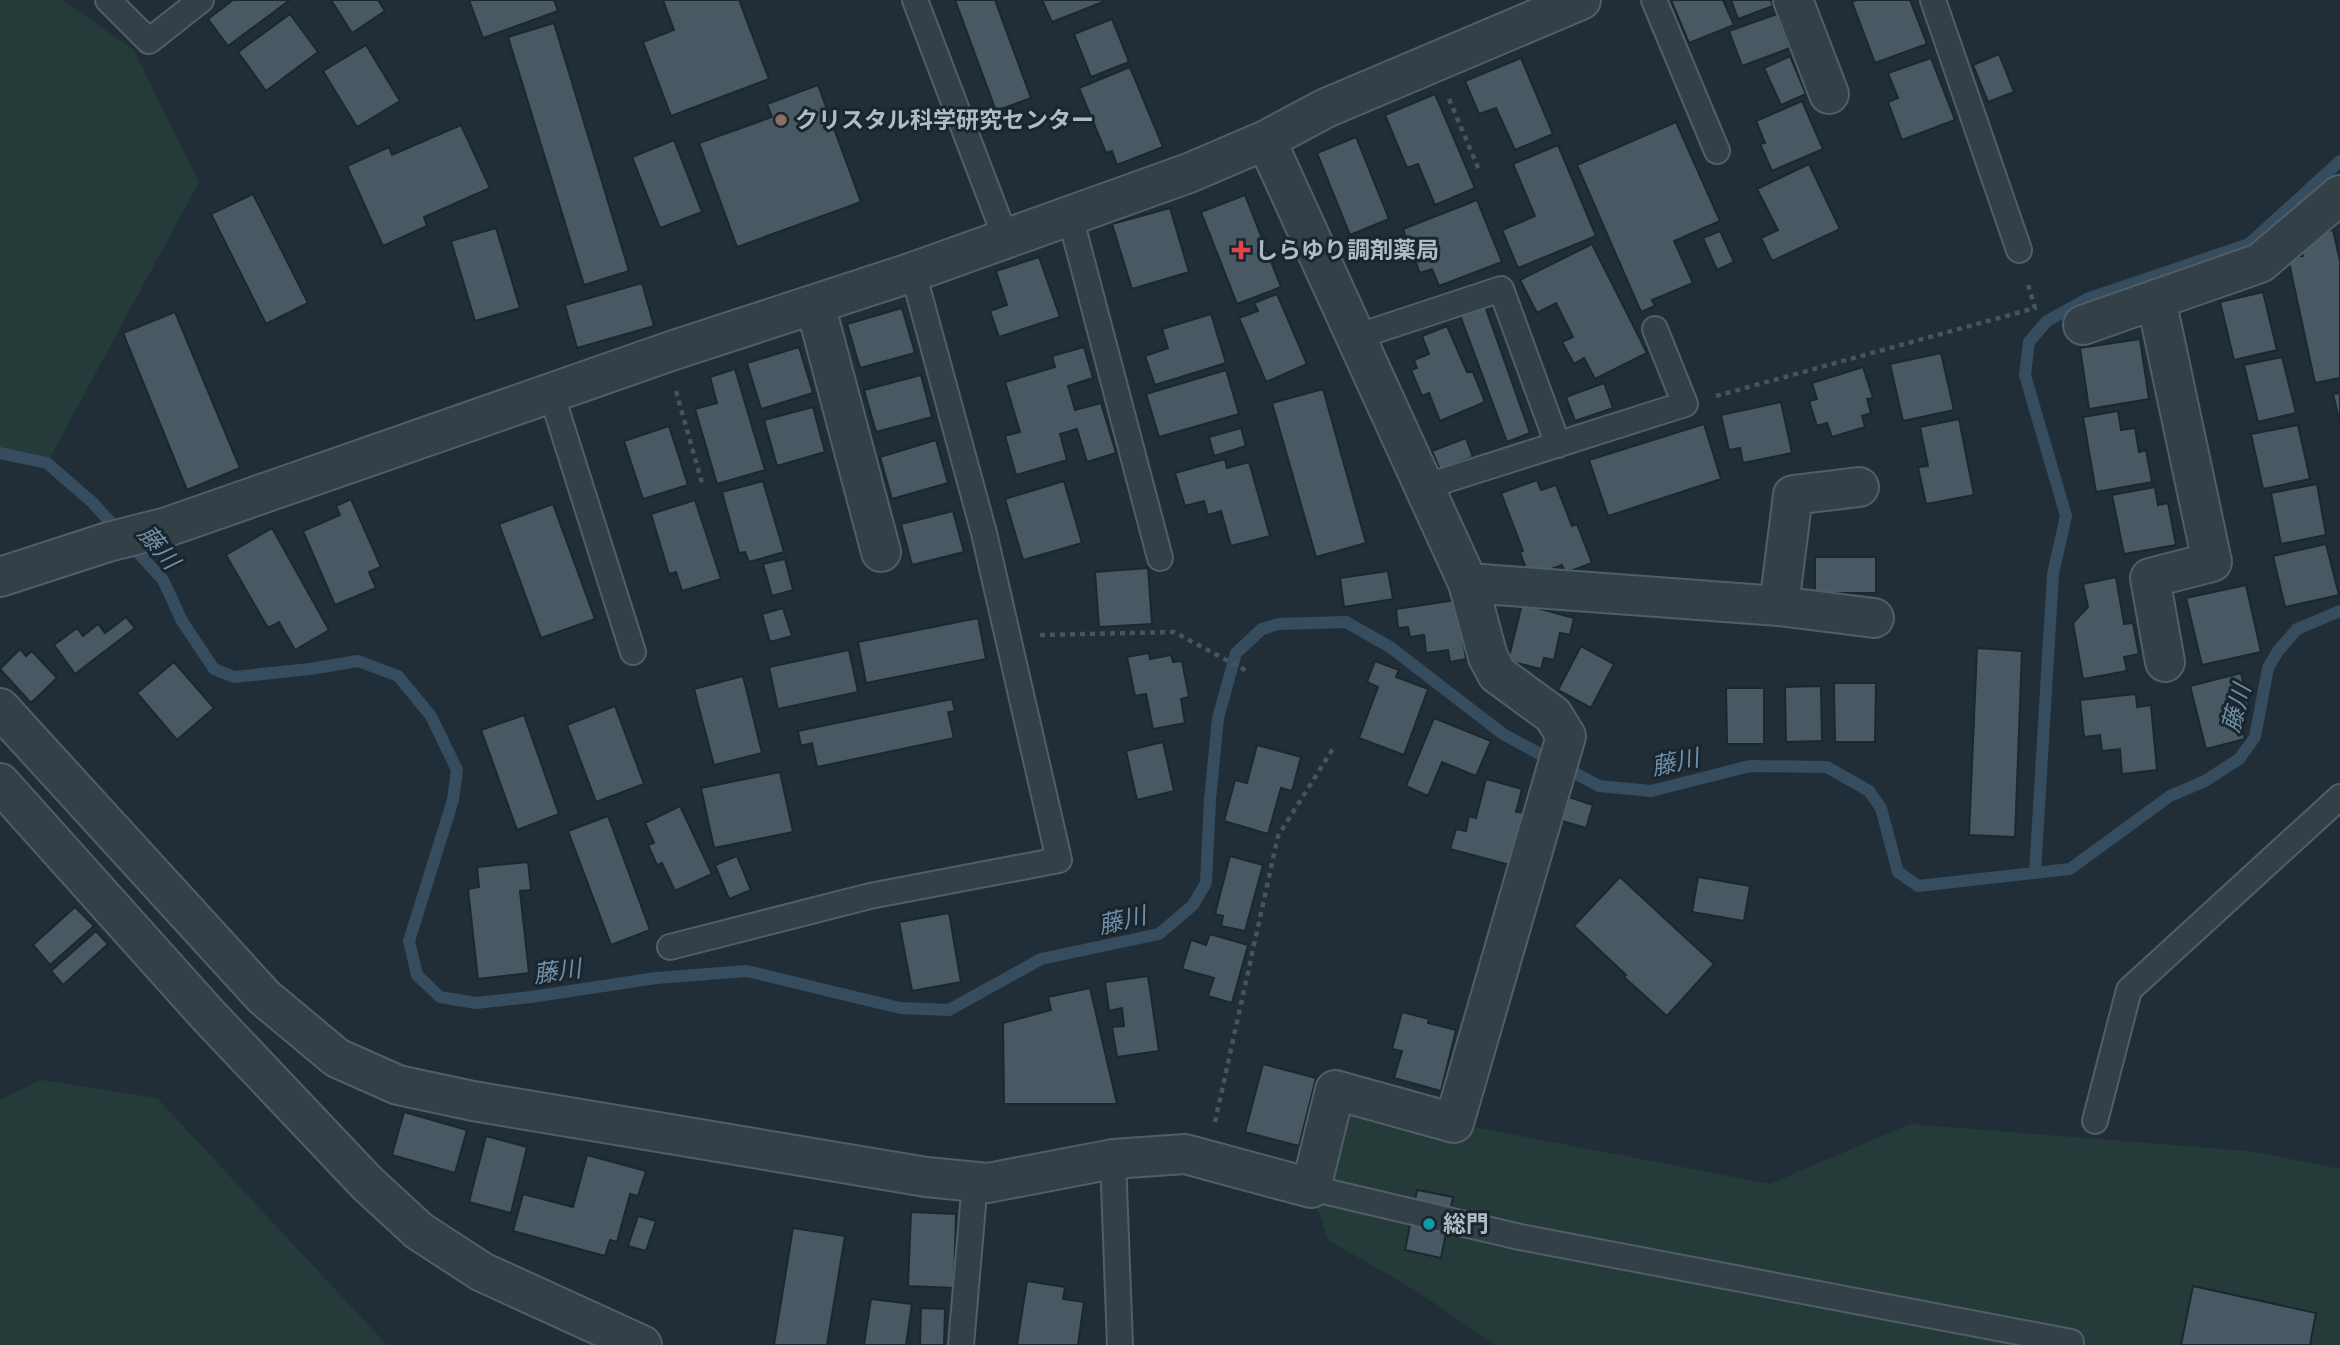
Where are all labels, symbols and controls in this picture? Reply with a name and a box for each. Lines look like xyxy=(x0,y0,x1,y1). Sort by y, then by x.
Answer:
place label: クリスタル科学研究センター xyxy=(795,105,1094,135)
marker: クリスタル科学研究センター xyxy=(773,112,789,128)
place label: しらゆり調剤薬局 xyxy=(1255,235,1439,265)
marker: しらゆり調剤薬局 xyxy=(1233,242,1249,258)
water label: 藤川 xyxy=(132,519,188,578)
water label: 藤川 xyxy=(2215,678,2258,735)
water label: 藤川 xyxy=(1648,741,1705,782)
water label: 藤川 xyxy=(1095,899,1152,941)
water label: 藤川 xyxy=(531,952,586,990)
place label: 総門 xyxy=(1443,1209,1489,1239)
marker: 総門 xyxy=(1421,1216,1437,1232)

